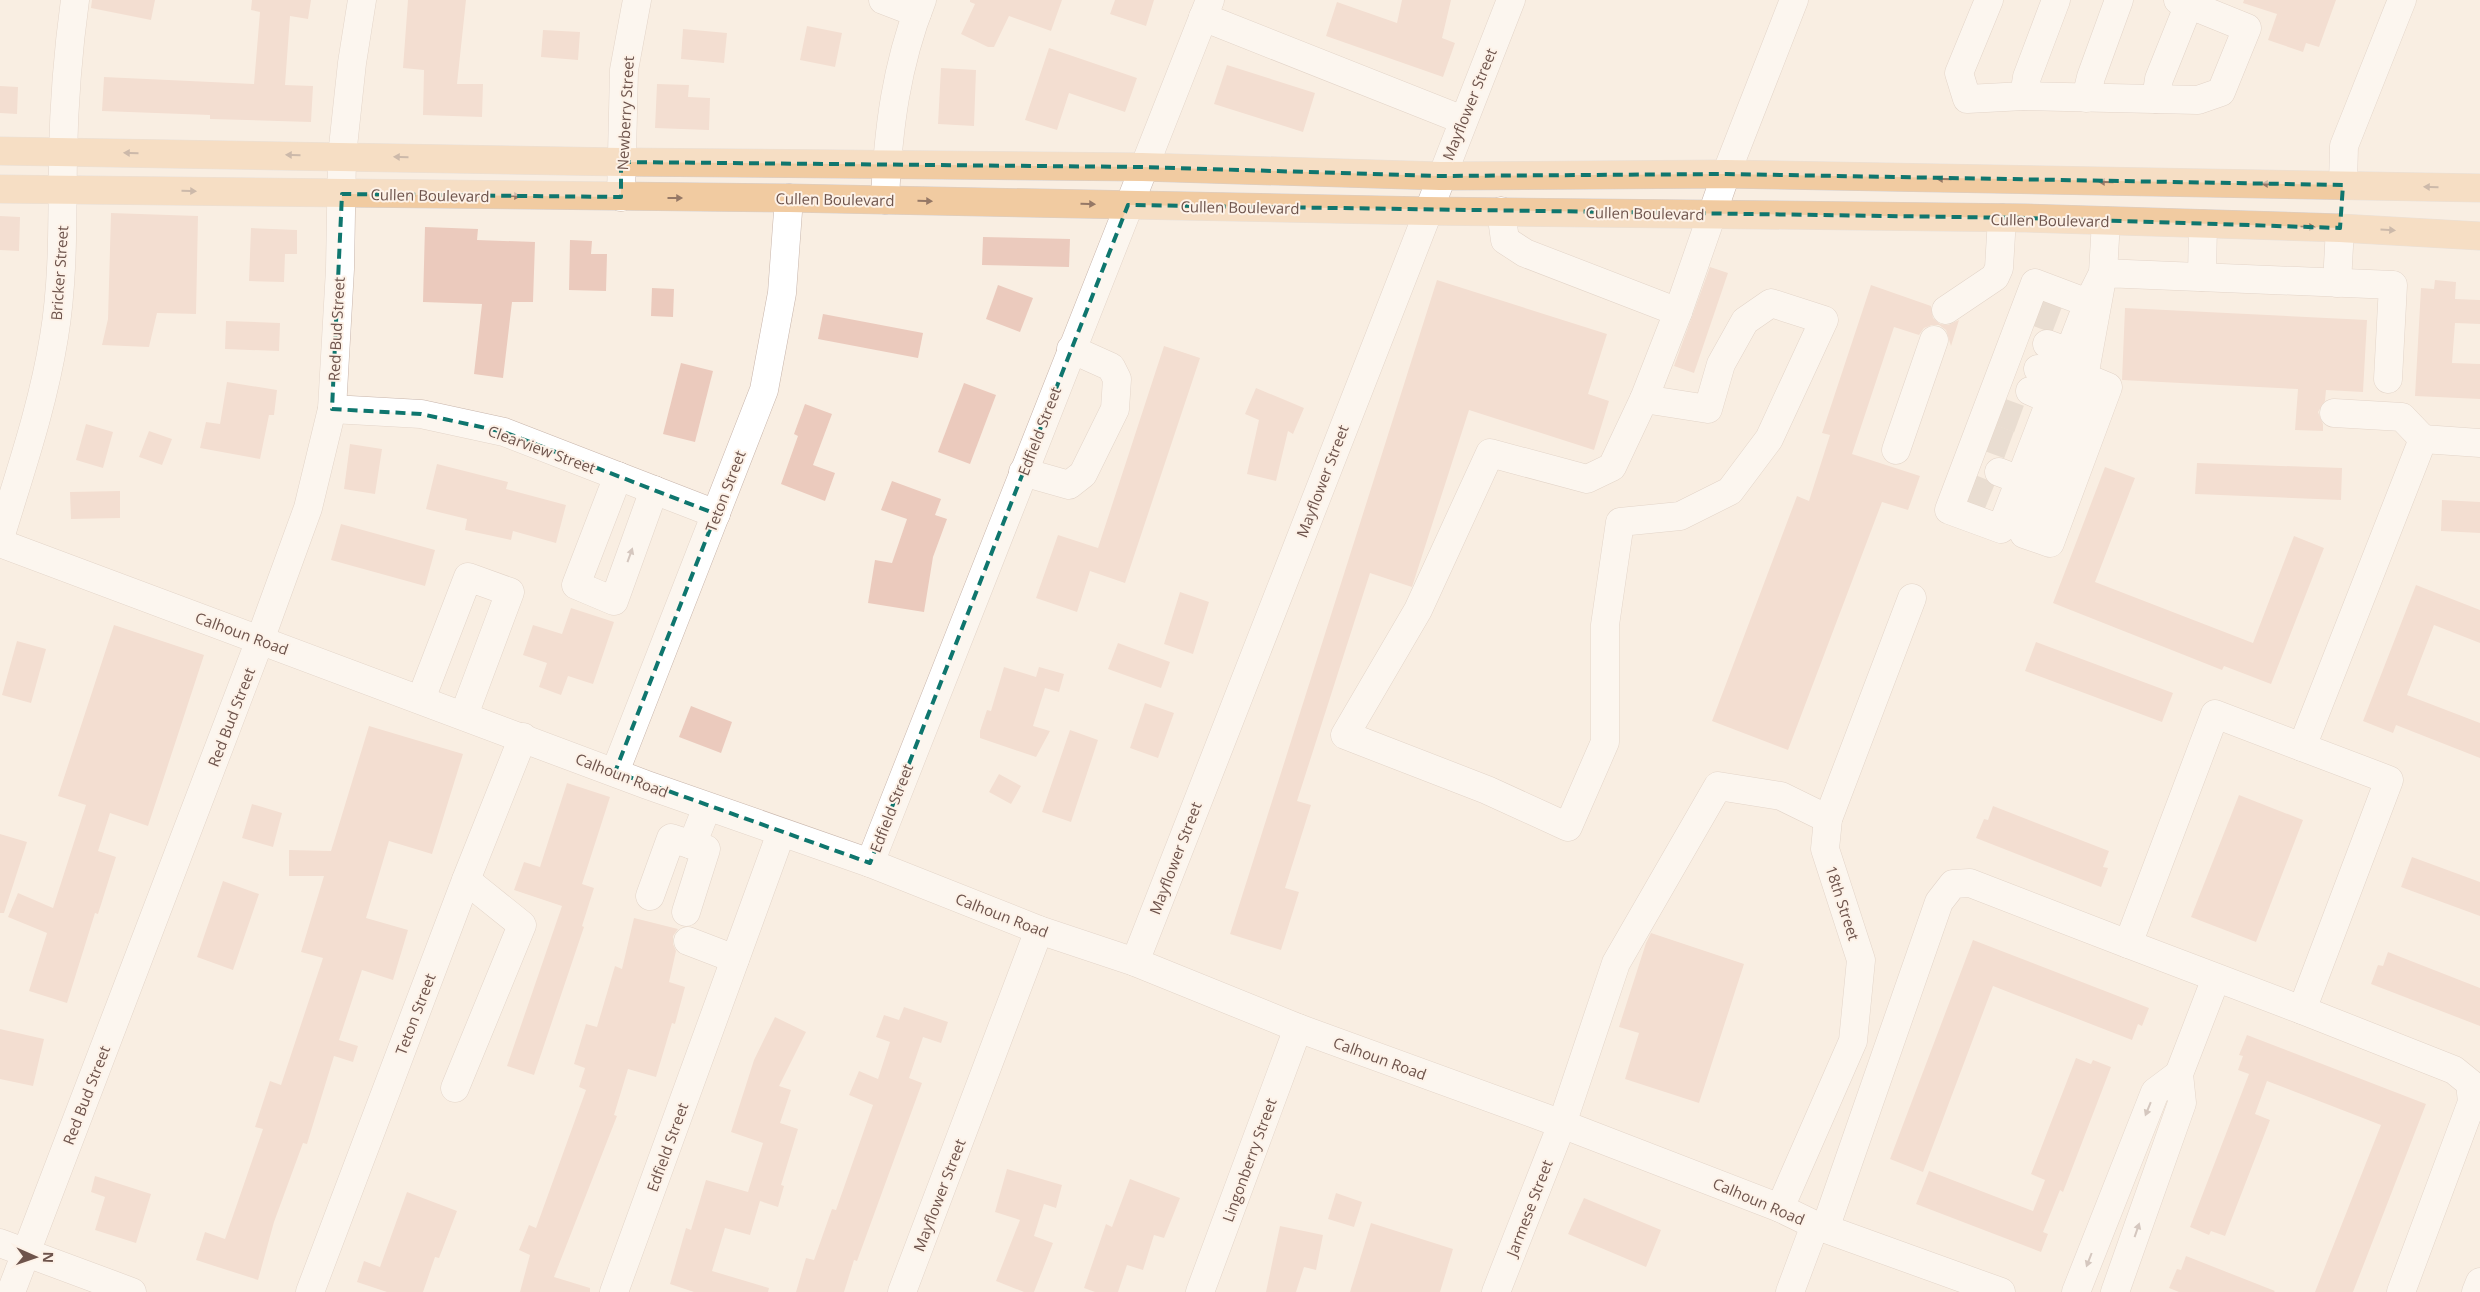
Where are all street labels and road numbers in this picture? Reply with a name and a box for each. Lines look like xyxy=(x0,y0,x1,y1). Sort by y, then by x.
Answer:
street label: Mayflower Street xyxy=(1437,45,1501,163)
street label: Newberry Street xyxy=(612,55,638,171)
street label: Cullen Boulevard xyxy=(370,184,490,206)
street label: Cullen Boulevard xyxy=(775,188,895,210)
street label: Cullen Boulevard xyxy=(1180,196,1300,218)
street label: Cullen Boulevard xyxy=(1585,202,1705,224)
street label: Cullen Boulevard xyxy=(1990,209,2110,231)
street label: Bricker Street xyxy=(46,225,72,321)
street label: Red Bud Street xyxy=(323,276,349,382)
street label: Edfield Street xyxy=(1013,384,1065,478)
street label: Clearview Street xyxy=(485,420,599,478)
street label: Mayflower Street xyxy=(1291,422,1353,540)
street label: Teton Street xyxy=(700,447,750,535)
street label: Calhoun Road xyxy=(193,607,291,659)
street label: Red Bud Street xyxy=(203,665,259,769)
street label: Calhoun Road xyxy=(573,748,671,802)
street label: Edfield Street xyxy=(865,761,917,855)
street label: Mayflower Street xyxy=(1144,799,1206,917)
street label: 18th Street xyxy=(1822,863,1864,943)
street label: Calhoun Road xyxy=(953,888,1051,942)
street label: Teton Street xyxy=(390,970,440,1058)
street label: Calhoun Road xyxy=(1331,1032,1429,1084)
street label: Red Bud Street xyxy=(58,1043,114,1147)
street label: Lingonberry Street xyxy=(1217,1095,1281,1225)
street label: Edfield Street xyxy=(642,1100,692,1194)
street label: Mayflower Street xyxy=(908,1136,970,1254)
street label: Jarmese Street xyxy=(1501,1157,1557,1261)
street label: Calhoun Road xyxy=(1710,1173,1808,1229)

